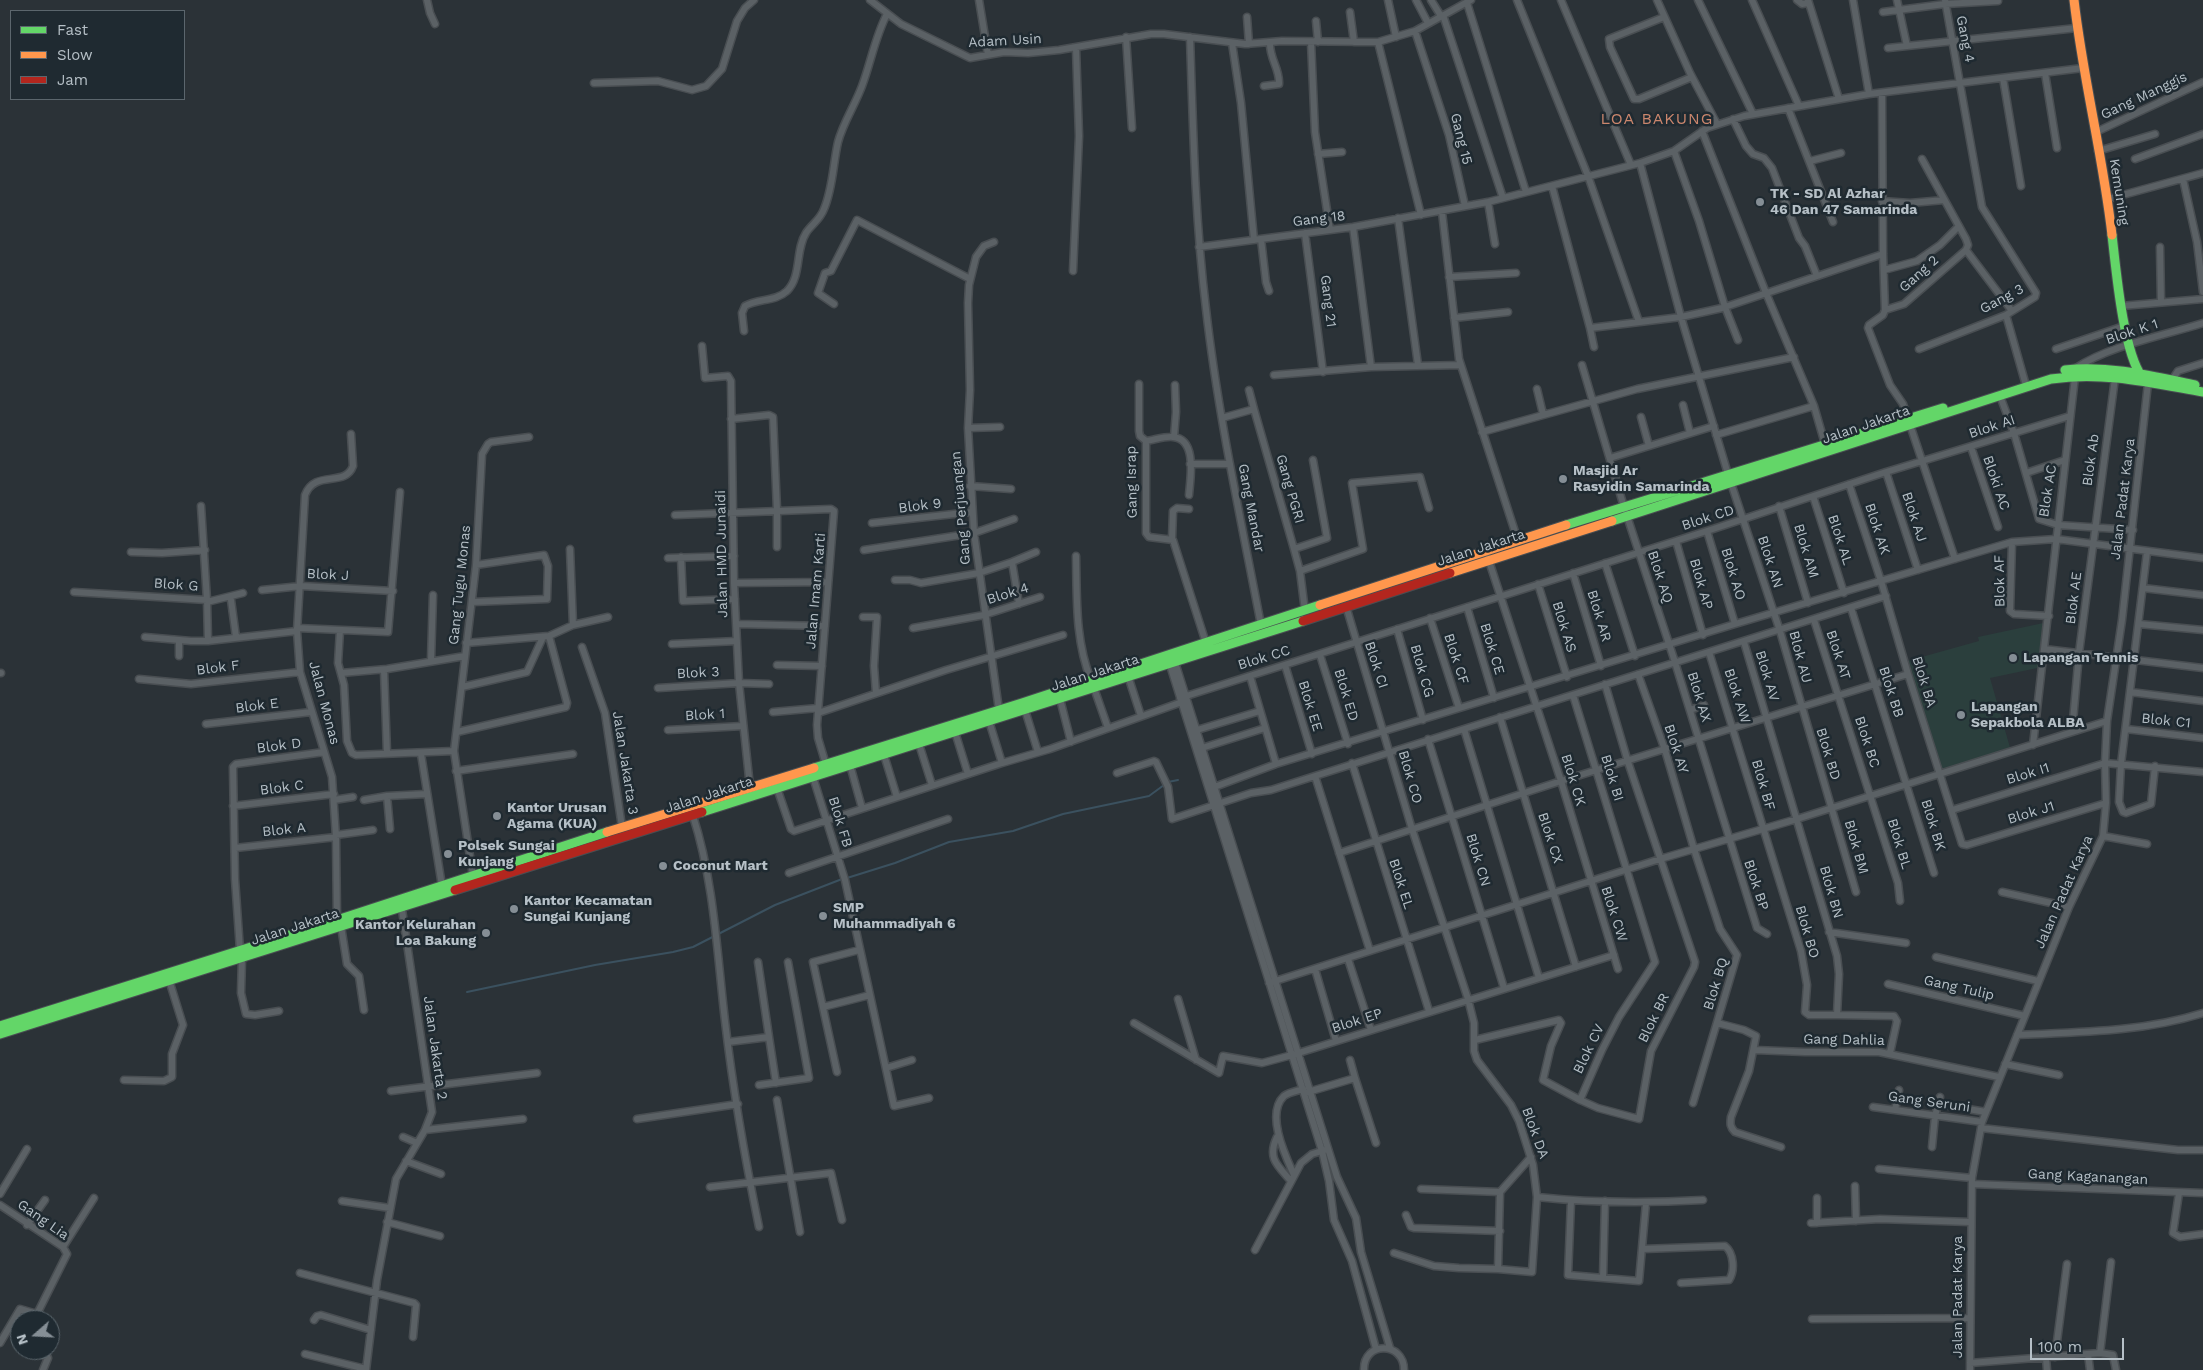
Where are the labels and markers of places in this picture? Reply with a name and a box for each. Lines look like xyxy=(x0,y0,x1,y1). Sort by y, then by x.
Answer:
place label: TK - SD Al Azhar 46 Dan 47 Samarinda xyxy=(1770,186,1917,218)
marker: TK - SD Al Azhar 46 Dan 47 Samarinda xyxy=(1754,196,1766,208)
place label: Masjid Ar Rasyidin Samarinda xyxy=(1573,463,1710,496)
marker: Masjid Ar Rasyidin Samarinda xyxy=(1557,473,1569,485)
place label: Lapangan Tennis xyxy=(2023,650,2139,666)
marker: Lapangan Tennis xyxy=(2007,652,2019,664)
place label: Lapangan Sepakbola ALBA xyxy=(1971,699,2085,732)
marker: Lapangan Sepakbola ALBA xyxy=(1955,709,1967,721)
place label: Kantor Urusan Agama (KUA) xyxy=(507,800,607,832)
marker: Kantor Urusan Agama (KUA) xyxy=(491,810,503,822)
place label: Polsek Sungai Kunjang xyxy=(458,838,555,870)
marker: Polsek Sungai Kunjang xyxy=(442,848,454,860)
place label: Coconut Mart xyxy=(673,858,767,874)
marker: Coconut Mart xyxy=(657,860,669,872)
place label: Kantor Kecamatan Sungai Kunjang xyxy=(524,893,652,926)
place label: SMP Muhammadiyah 6 xyxy=(833,900,956,932)
marker: Kantor Kecamatan Sungai Kunjang xyxy=(508,903,520,915)
marker: SMP Muhammadiyah 6 xyxy=(817,910,829,922)
place label: Kantor Kelurahan Loa Bakung xyxy=(355,917,476,950)
marker: Kantor Kelurahan Loa Bakung xyxy=(480,927,492,939)

